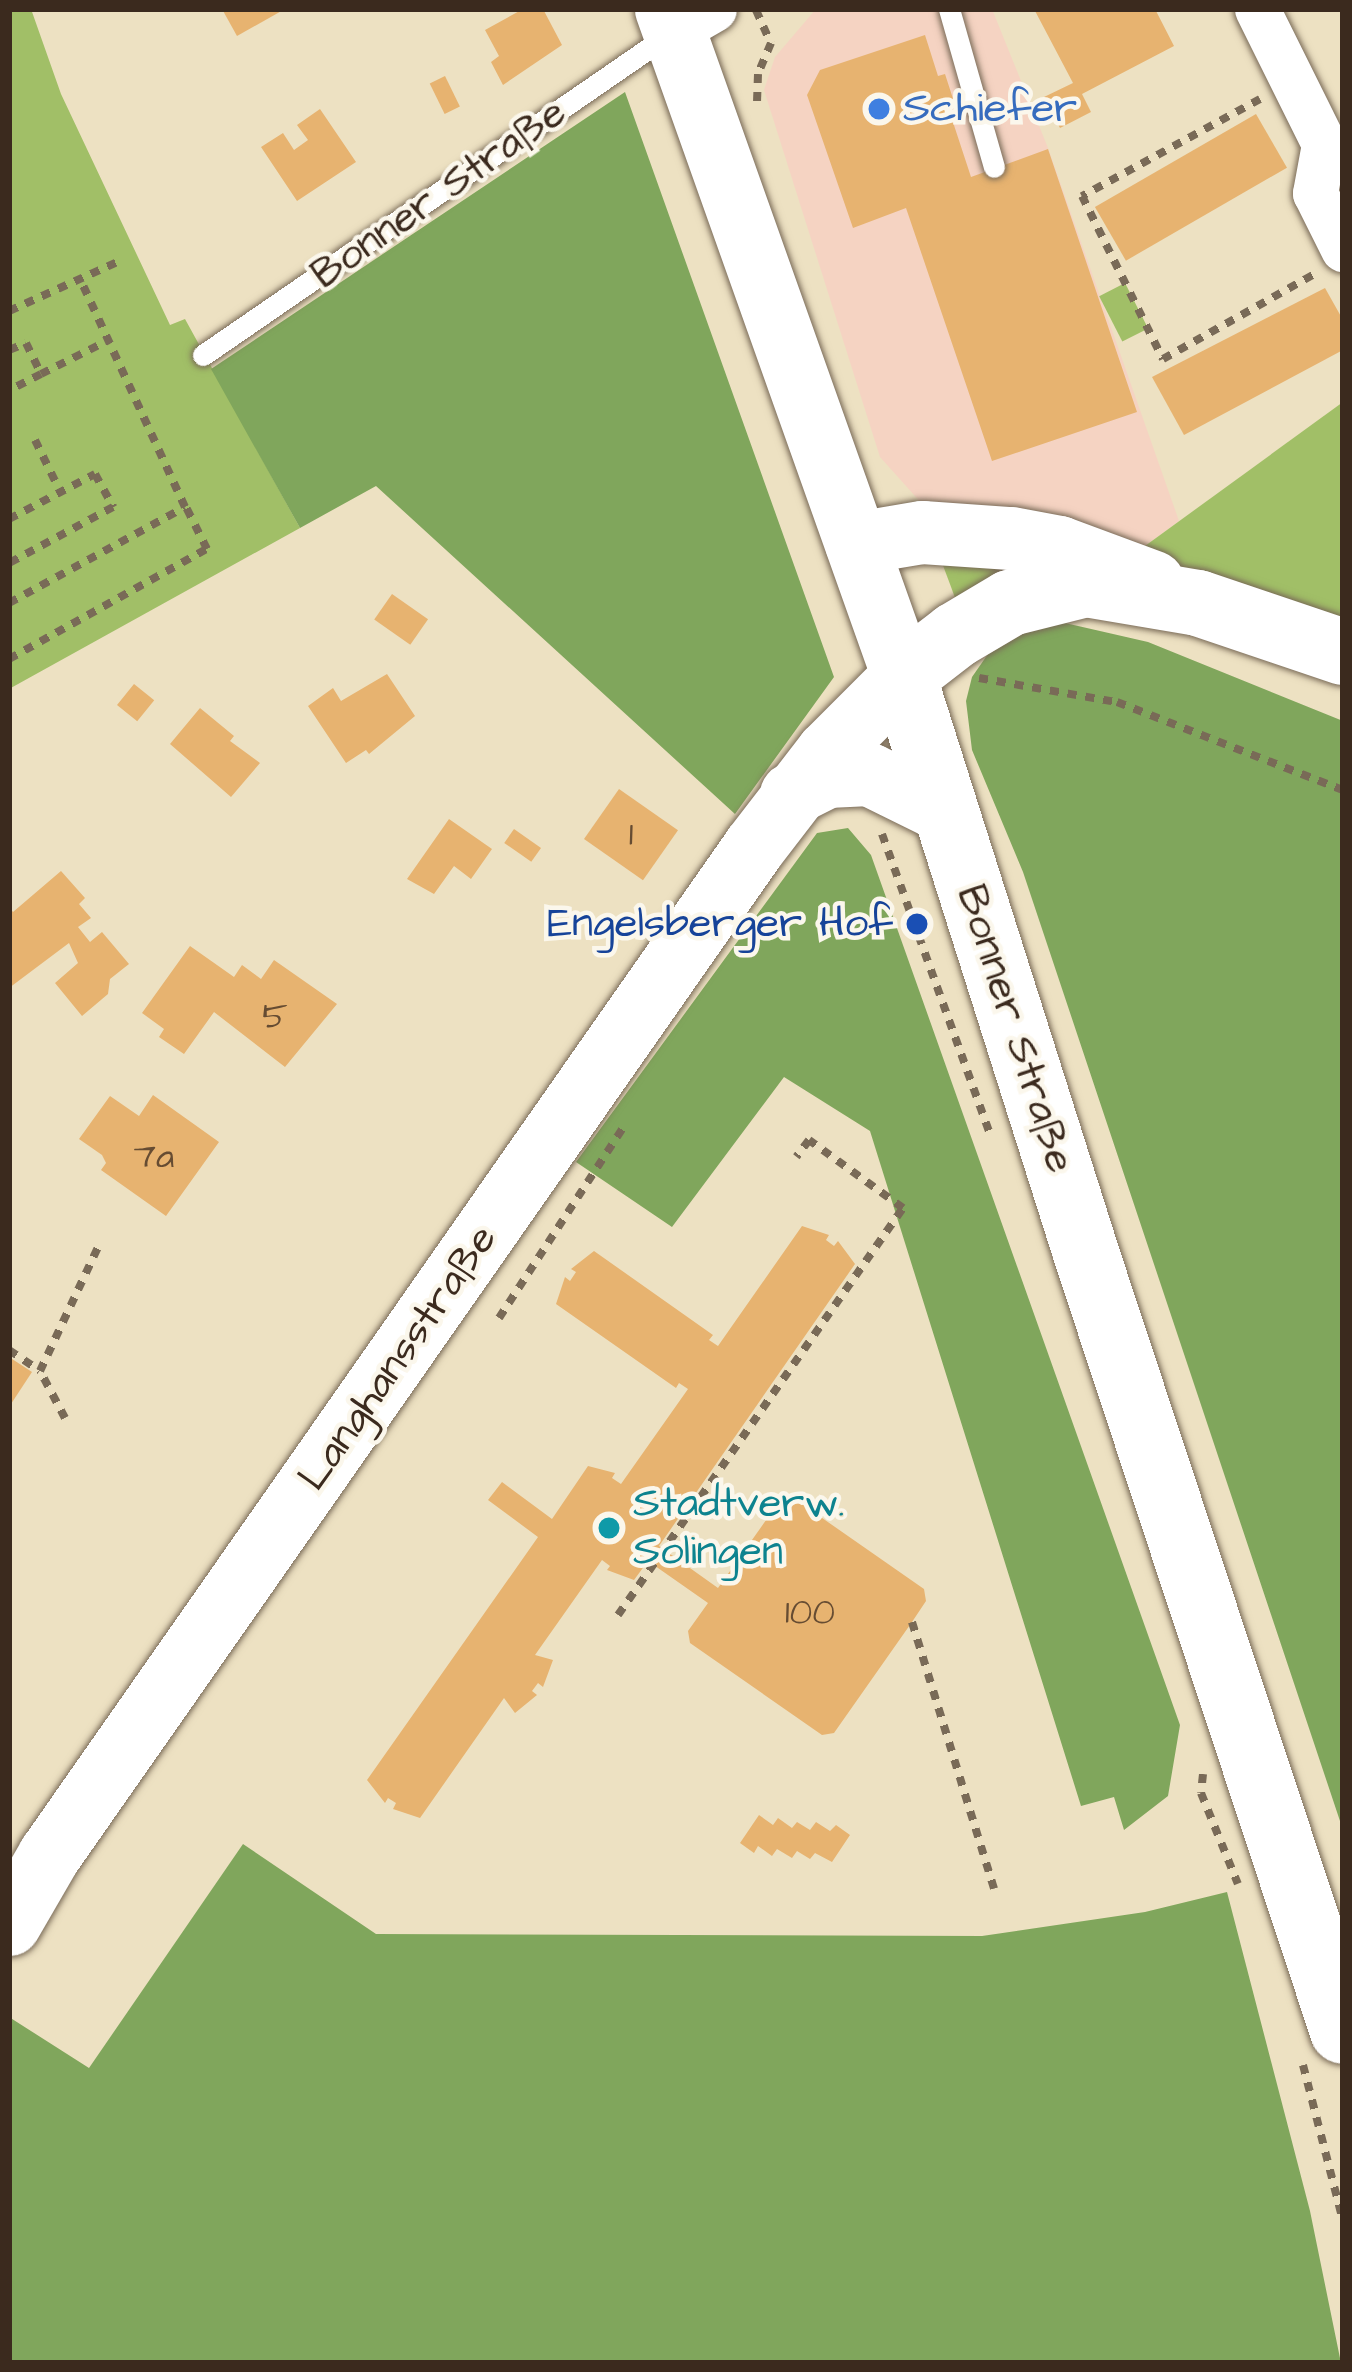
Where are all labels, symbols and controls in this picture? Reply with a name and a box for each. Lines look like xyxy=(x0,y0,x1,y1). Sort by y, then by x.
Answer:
place label: Schiefer xyxy=(903,84,1077,134)
street label: Bonner Straße xyxy=(302,88,576,300)
marker: Schiefer xyxy=(866,96,892,122)
house number: 1 xyxy=(629,813,633,857)
street label: Bonner Straße xyxy=(945,879,1085,1179)
place label: Engelsberger Hof xyxy=(547,899,893,949)
marker: Engelsberger Hof xyxy=(904,911,930,937)
house number: 5 xyxy=(262,995,288,1039)
house number: 7a xyxy=(134,1135,174,1179)
street label: Langhansstraße xyxy=(288,1216,508,1500)
place label: Stadtverw. Solingen xyxy=(633,1479,844,1577)
marker: Stadtverw. Solingen xyxy=(596,1515,622,1541)
house number: 100 xyxy=(785,1591,835,1635)

